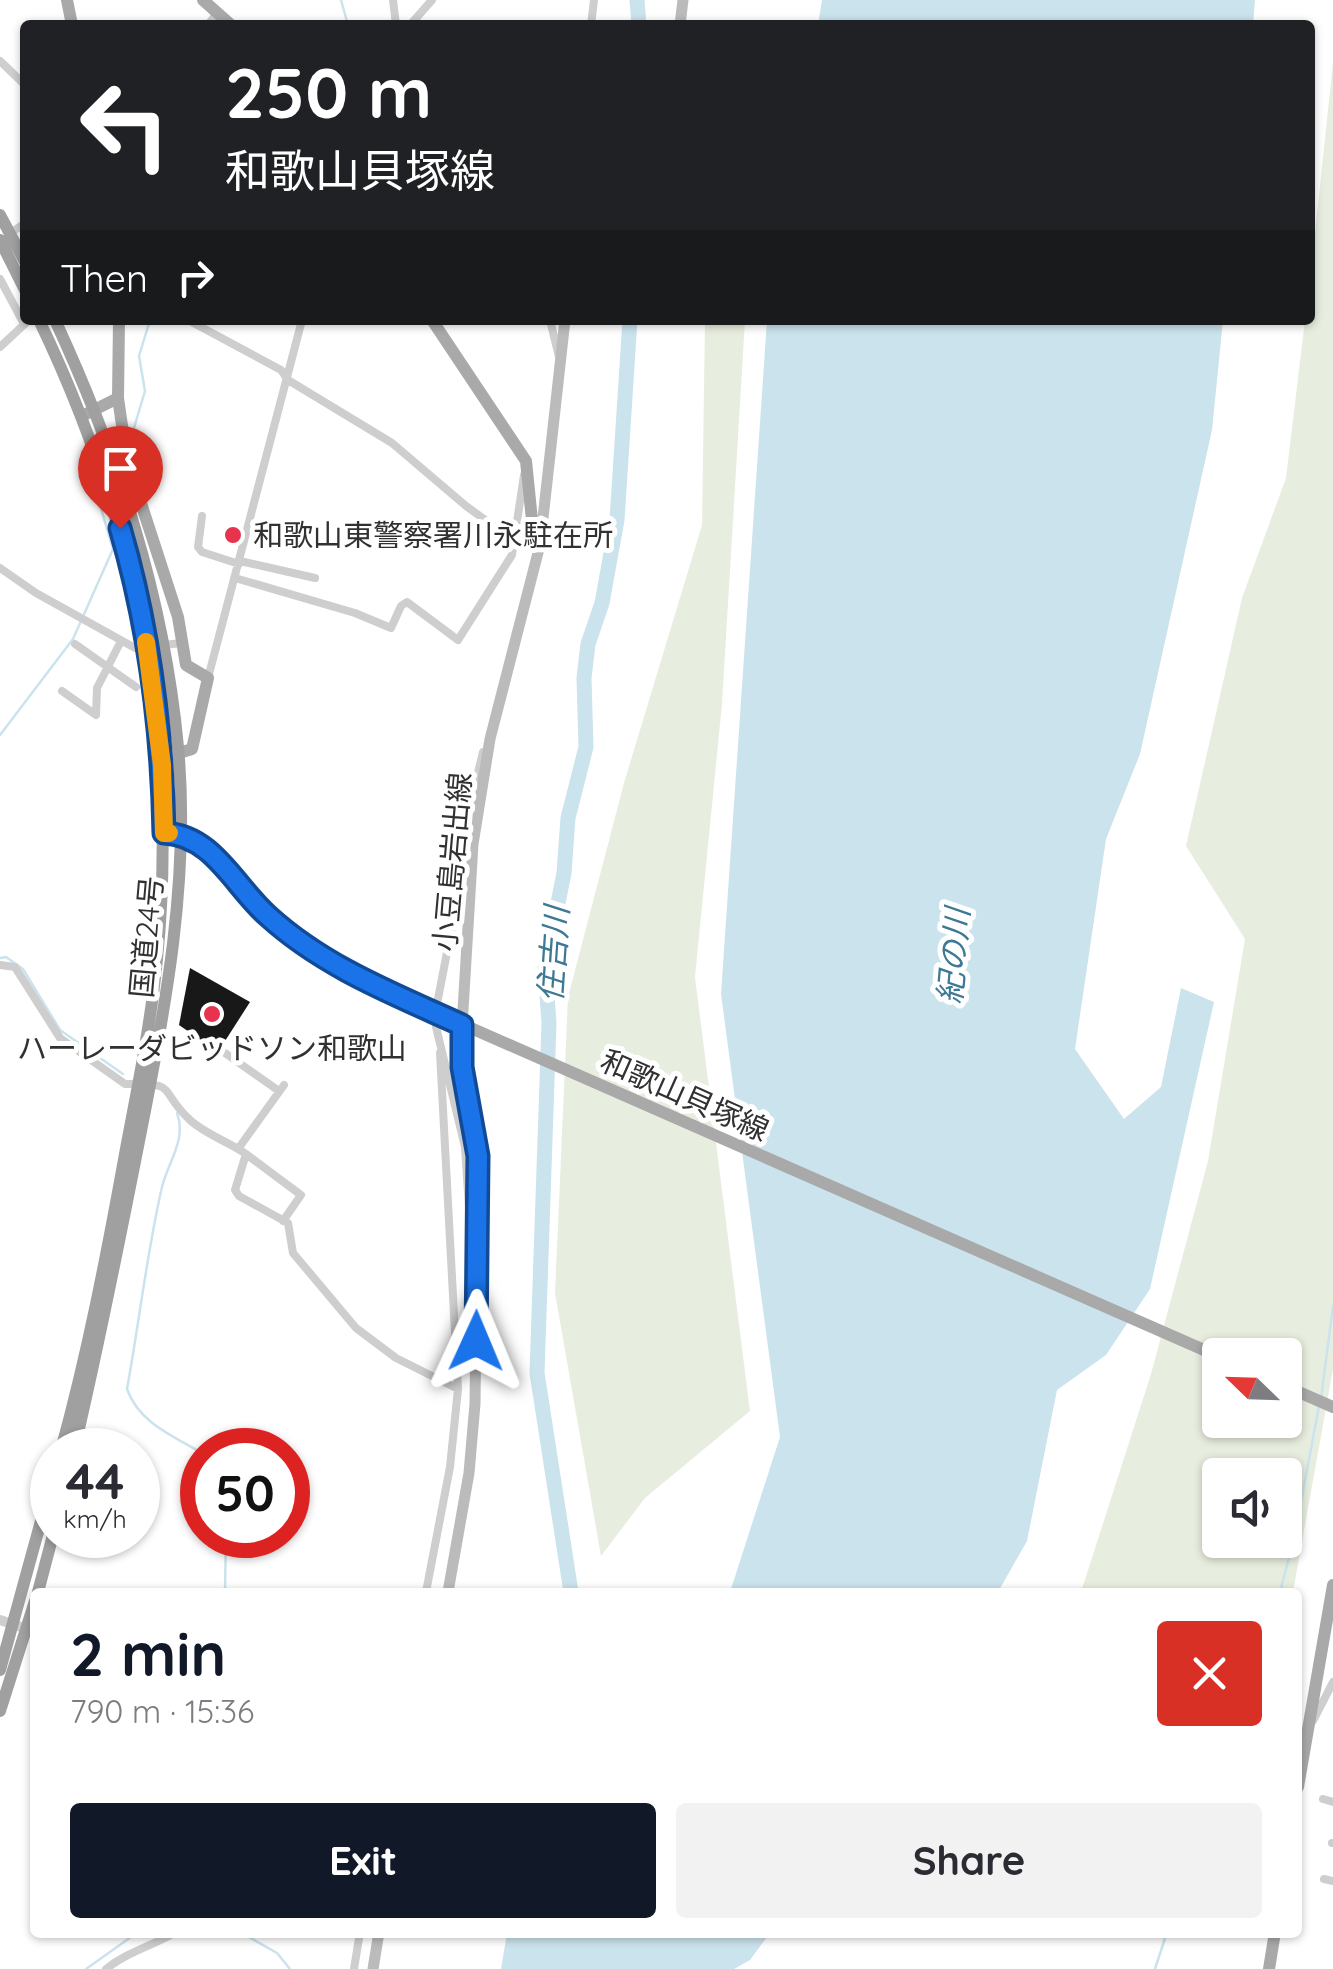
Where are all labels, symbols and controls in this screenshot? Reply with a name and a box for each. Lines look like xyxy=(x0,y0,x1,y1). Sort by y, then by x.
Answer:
text: 250 m xyxy=(225,48,432,136)
icon: left xyxy=(60,60,190,190)
text: 和歌山貝塚線 xyxy=(225,142,495,198)
icon: right xyxy=(168,250,223,305)
text: Then xyxy=(60,254,148,302)
pin xyxy=(78,426,163,529)
icon: arrive xyxy=(93,441,148,496)
place label: 和歌山東警察署川永駐在所 xyxy=(253,516,613,554)
marker: 和歌山東警察署川永駐在所 xyxy=(222,524,244,546)
street label: 小豆島岩出線 xyxy=(425,771,479,953)
street label: 国道24号 xyxy=(122,875,170,999)
water label: 住吉川 xyxy=(530,902,577,1003)
water label: 紀の川 xyxy=(929,903,977,1006)
marker: ハーレーダビッドソン和歌山 xyxy=(201,1003,223,1025)
place label: ハーレーダビッドソン和歌山 xyxy=(17,1029,407,1067)
street label: 和歌山貝塚線 xyxy=(595,1041,775,1149)
position arrow xyxy=(424,1289,528,1393)
north arrow xyxy=(1202,1338,1302,1438)
map controls xyxy=(1202,1338,1302,1558)
speed limit sign: 50 xyxy=(180,1428,310,1558)
text: 44 xyxy=(66,1449,124,1512)
button: sound xyxy=(1202,1458,1302,1558)
text: km/h xyxy=(63,1503,127,1534)
text: 2 min xyxy=(70,1616,226,1691)
button: close xyxy=(1157,1621,1262,1726)
text: 790 m · 15:36 xyxy=(70,1691,254,1731)
button: Exit xyxy=(70,1803,656,1918)
button: Share xyxy=(676,1803,1262,1918)

